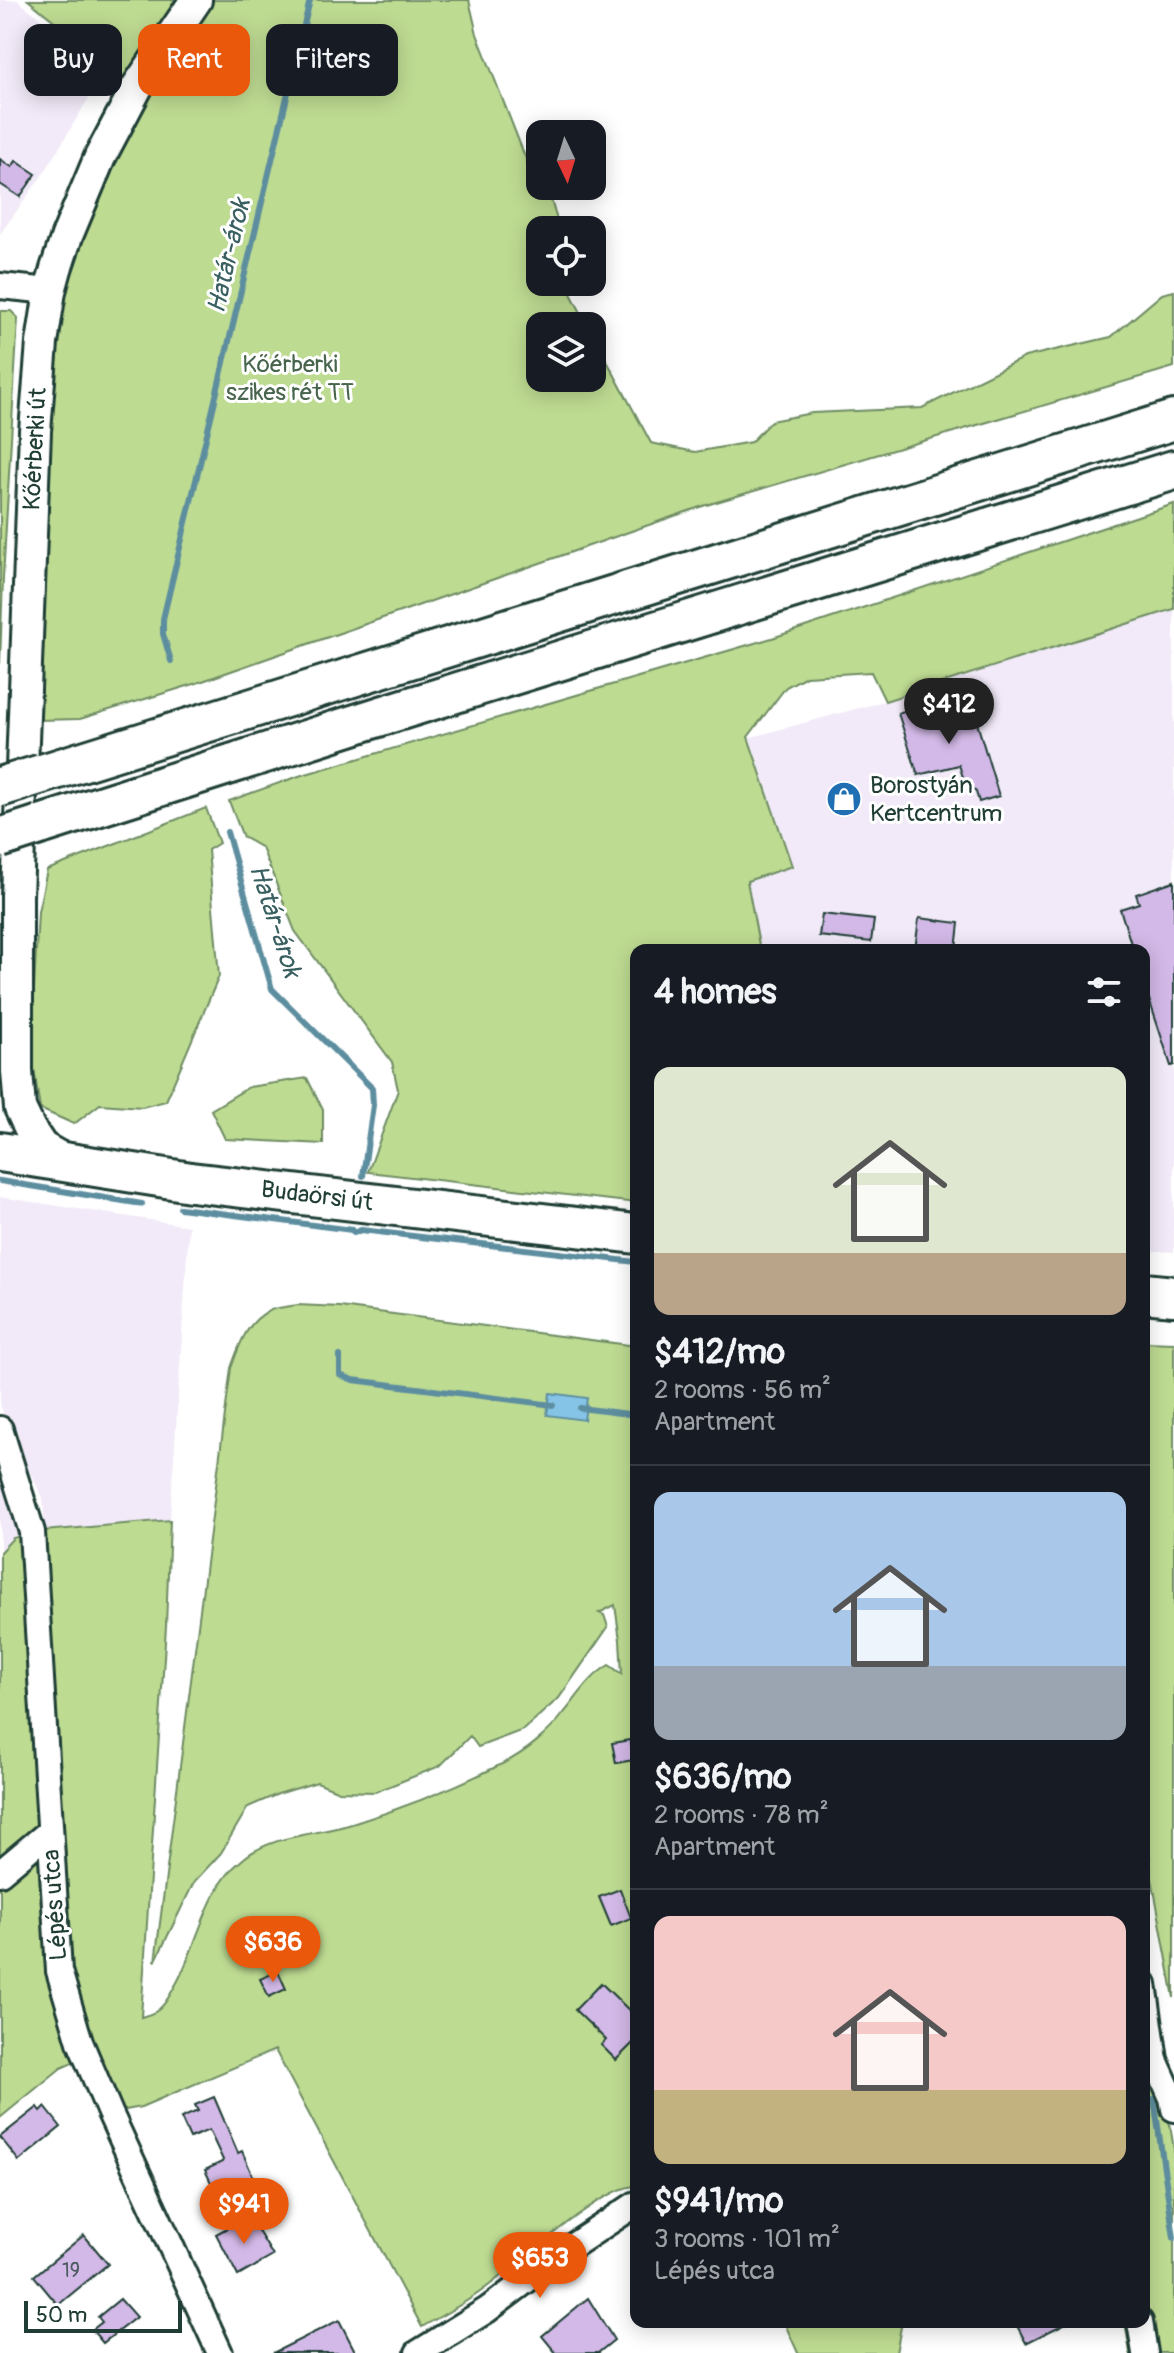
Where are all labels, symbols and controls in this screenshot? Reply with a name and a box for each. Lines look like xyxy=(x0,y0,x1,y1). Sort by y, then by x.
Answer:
chip: Buy xyxy=(24,24,122,96)
chip: Rent xyxy=(138,24,250,96)
chip: Filters xyxy=(266,24,398,96)
north arrow xyxy=(526,120,606,200)
map controls xyxy=(526,120,606,392)
water label: Határ-árok xyxy=(200,194,258,316)
button: locate xyxy=(526,216,606,296)
button: layers xyxy=(526,312,606,392)
park label: Kőérberki szikes rét TT xyxy=(226,350,354,407)
street label: Kőérberki út xyxy=(17,387,53,511)
pin: $412 xyxy=(902,678,996,746)
text: $412 xyxy=(922,688,976,720)
place label: Borostyán Kertcentrum xyxy=(870,771,1002,828)
shop icon: Borostyán Kertcentrum xyxy=(825,780,863,818)
water label: Határ-árok xyxy=(242,861,309,983)
icon: filters xyxy=(1082,970,1126,1014)
text: 4 homes xyxy=(654,971,776,1014)
icon: home xyxy=(818,1119,962,1263)
street label: Budaörsi út xyxy=(259,1175,375,1217)
text: $412/mo xyxy=(654,1331,785,1374)
text: 2 rooms · 56 m² xyxy=(654,1374,831,1406)
text: Apartment xyxy=(654,1406,775,1438)
icon: home xyxy=(818,1544,962,1688)
text: $636/mo xyxy=(654,1756,792,1799)
text: 2 rooms · 78 m² xyxy=(654,1799,829,1831)
text: Apartment xyxy=(654,1831,775,1863)
street label: Lépés utca xyxy=(37,1848,73,1962)
pin: $636 xyxy=(226,1916,320,1984)
text: $636 xyxy=(244,1926,302,1958)
icon: home xyxy=(818,1968,962,2112)
pin: $941 xyxy=(197,2178,291,2246)
text: $941/mo xyxy=(654,2180,784,2223)
text: $941 xyxy=(218,2188,270,2220)
text: 3 rooms · 101 m² xyxy=(654,2223,840,2255)
pin: $653 xyxy=(493,2232,587,2300)
text: $653 xyxy=(511,2242,569,2274)
text: Lépés utca xyxy=(654,2255,775,2287)
house number: 19 xyxy=(62,2258,80,2283)
scale bar xyxy=(24,2297,182,2333)
text: 50 m xyxy=(36,2301,87,2329)

